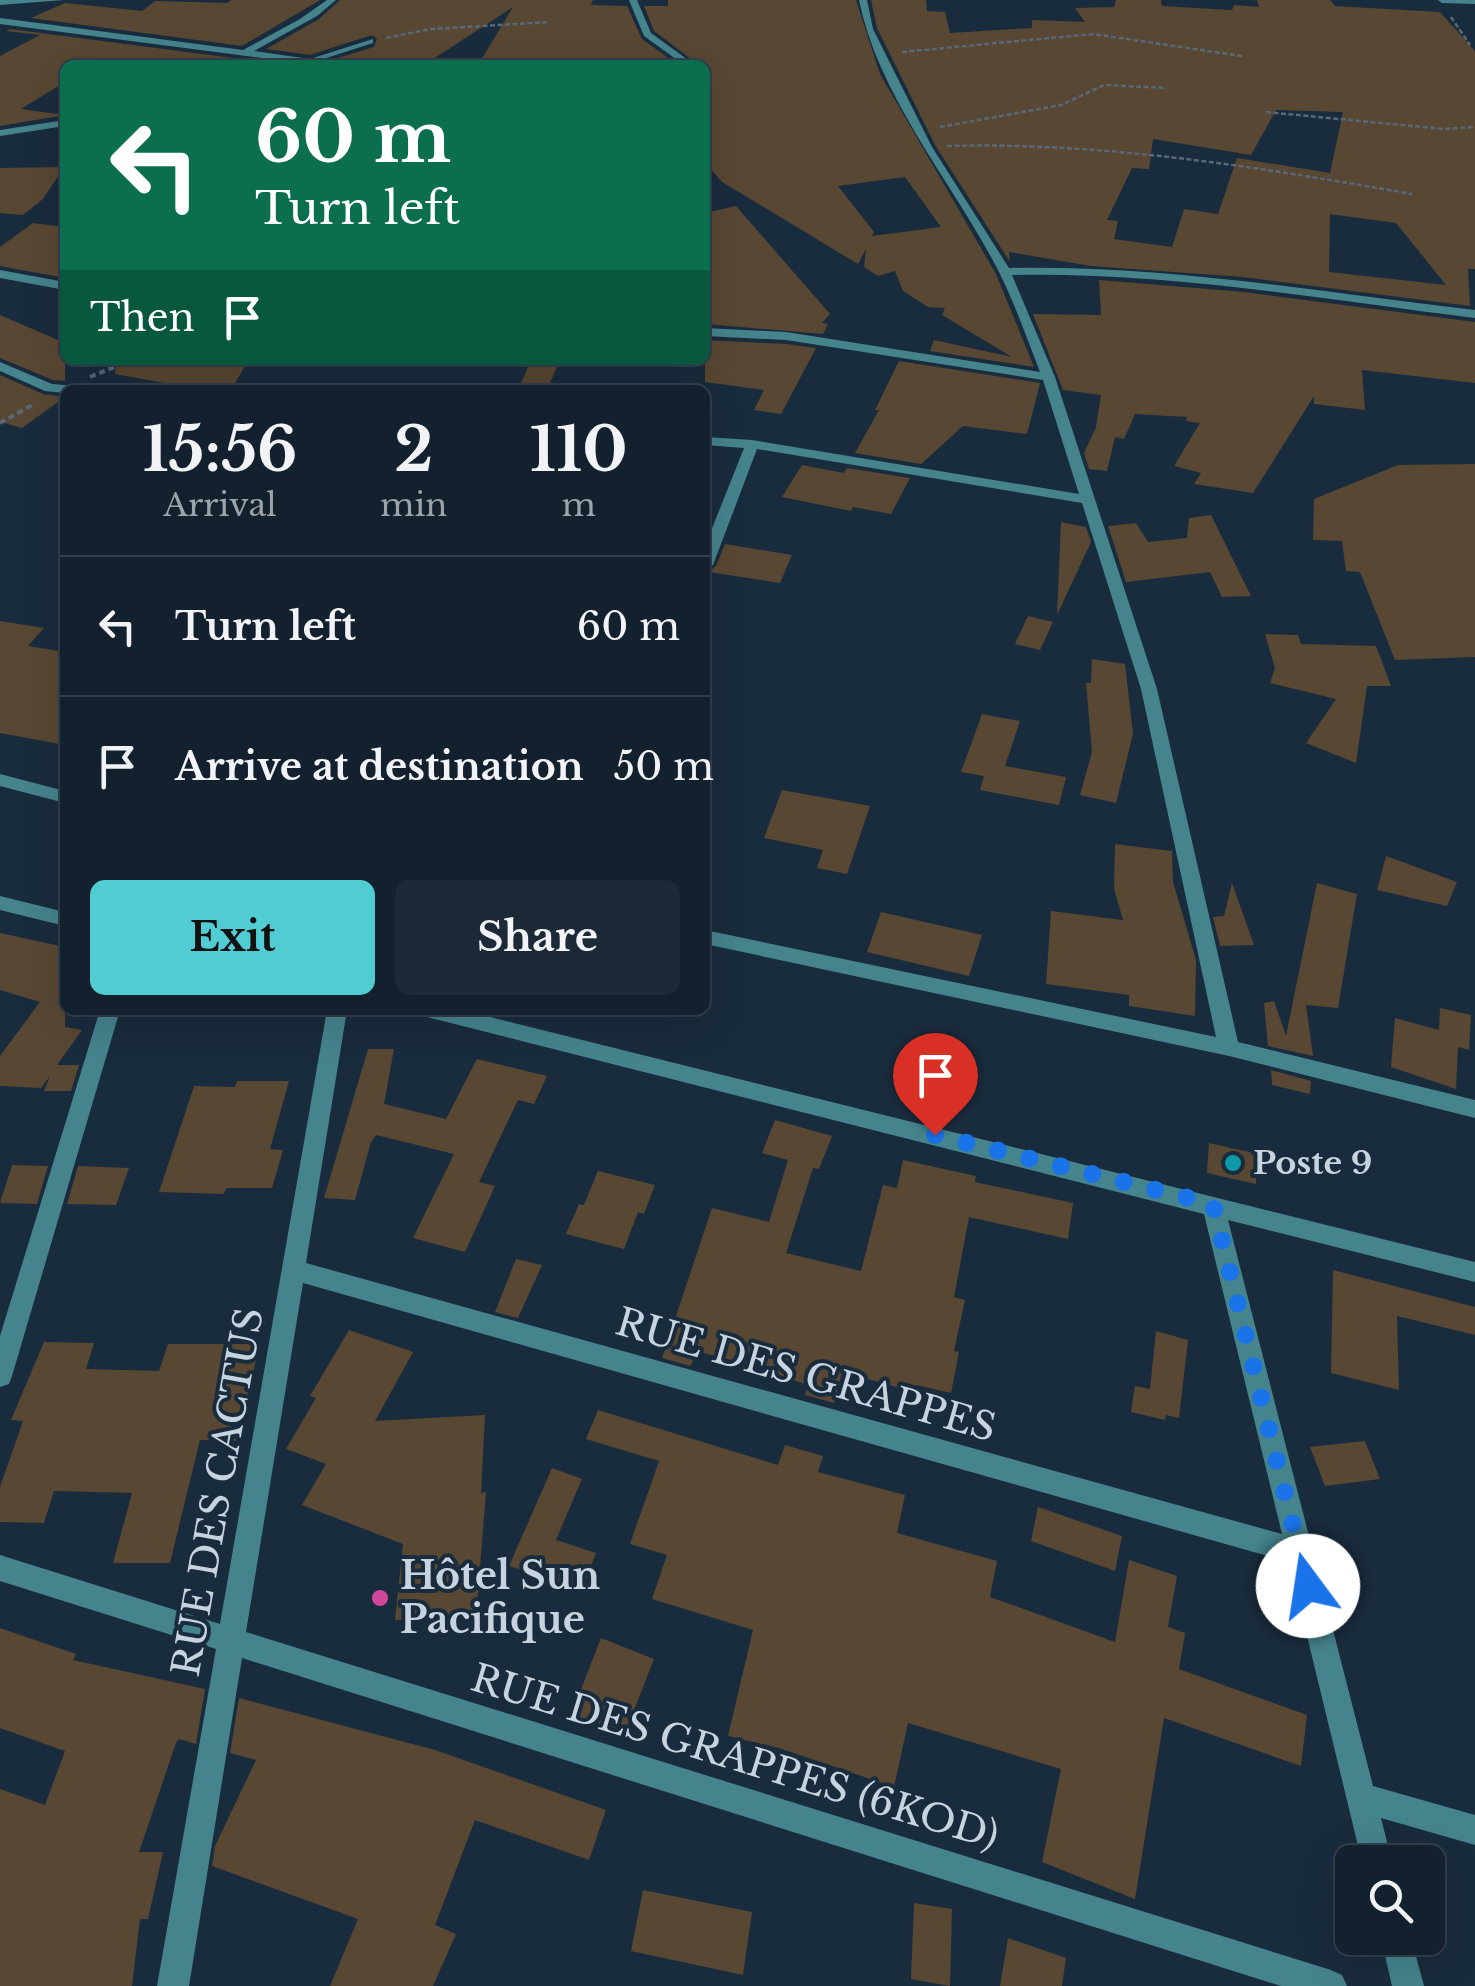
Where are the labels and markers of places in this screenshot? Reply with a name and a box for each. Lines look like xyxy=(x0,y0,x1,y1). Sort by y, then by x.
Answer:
pin xyxy=(893,1033,978,1136)
place label: Poste 9 xyxy=(1253,1143,1372,1183)
marker: Poste 9 xyxy=(1222,1152,1244,1174)
place label: Hôtel Sun Pacifique xyxy=(400,1552,600,1643)
marker: Hôtel Sun Pacifique xyxy=(369,1587,391,1609)

